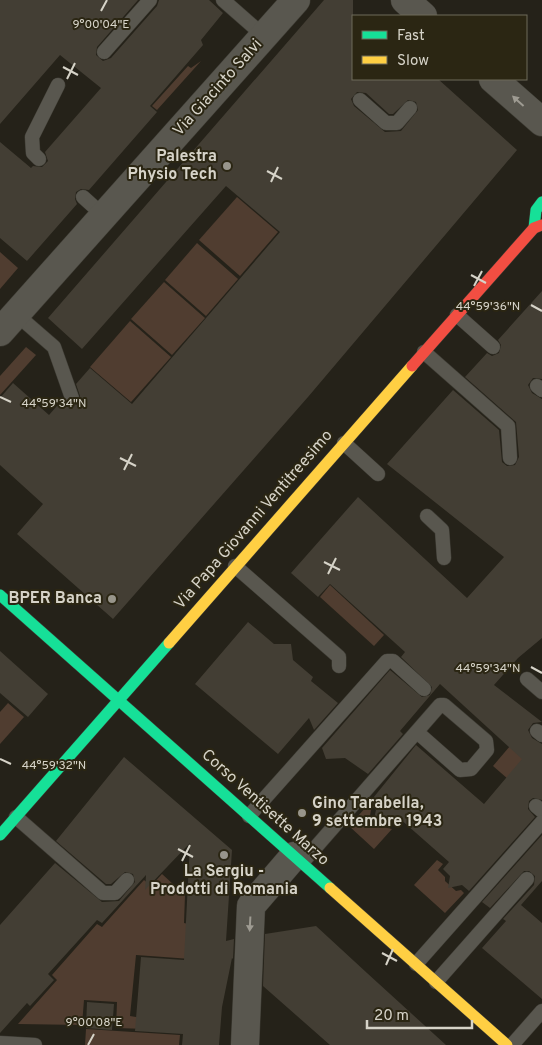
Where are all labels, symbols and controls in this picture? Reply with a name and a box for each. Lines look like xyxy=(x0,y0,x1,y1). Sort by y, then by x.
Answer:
legend xyxy=(352,15,527,80)
text: 9°00'04"E xyxy=(72,17,130,33)
text: Fast xyxy=(397,27,425,46)
street label: Via Giacinto Salvi xyxy=(169,35,267,141)
text: Slow xyxy=(397,52,429,71)
one-way arrow xyxy=(511,95,524,106)
place label: Palestra Physio Tech xyxy=(128,147,217,185)
marker: Palestra Physio Tech xyxy=(221,160,233,172)
text: 44°59'36"N xyxy=(456,299,520,315)
text: 44°59'34"N xyxy=(22,396,86,412)
street label: Via Papa Giovanni Ventitreesimo xyxy=(171,426,338,614)
place label: BPER Banca xyxy=(9,589,102,609)
marker: BPER Banca xyxy=(106,593,118,605)
text: 44°59'34"N xyxy=(456,661,520,677)
street label: Corso Ventisette Marzo xyxy=(197,745,333,871)
text: 44°59'32"N xyxy=(22,758,86,774)
place label: Gino Tarabella, 9 settembre 1943 xyxy=(312,794,442,832)
marker: Gino Tarabella, 9 settembre 1943 xyxy=(296,807,308,819)
marker: La Sergiu - Prodotti di Romania xyxy=(218,849,230,861)
place label: La Sergiu - Prodotti di Romania xyxy=(150,862,298,900)
one-way arrow xyxy=(246,916,254,932)
scale bar xyxy=(367,998,472,1030)
text: 20 m xyxy=(374,1007,409,1026)
text: 9°00'08"E xyxy=(65,1015,123,1031)

